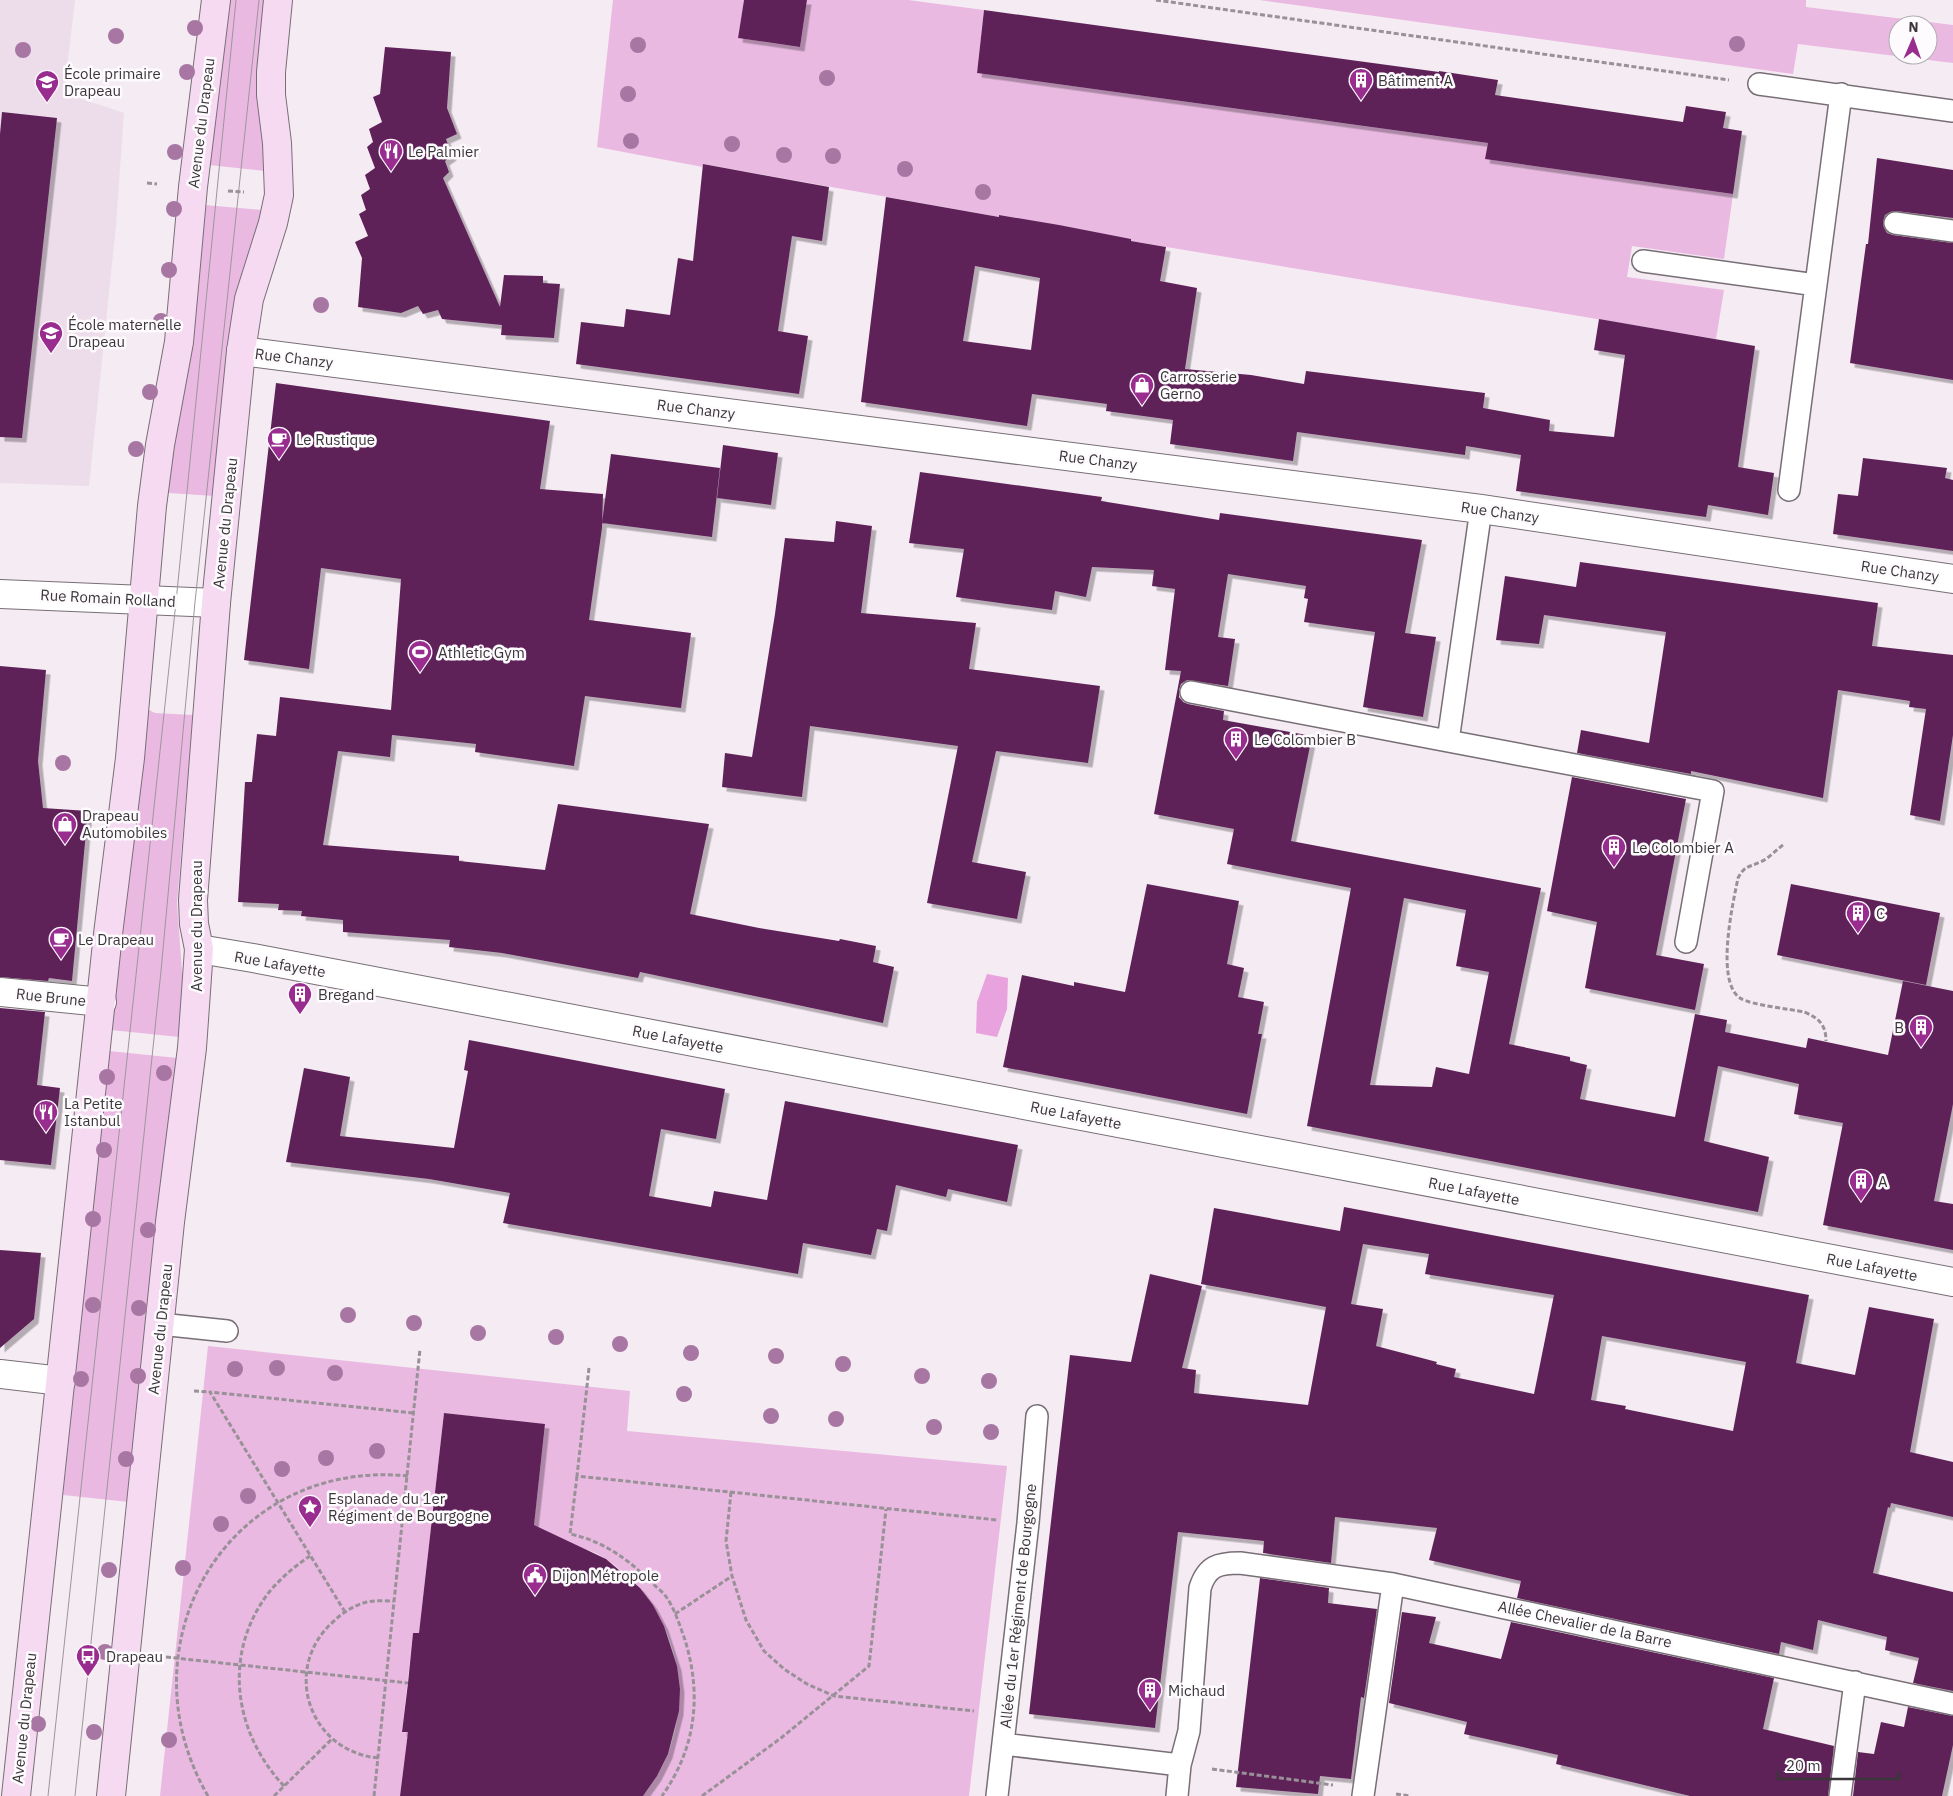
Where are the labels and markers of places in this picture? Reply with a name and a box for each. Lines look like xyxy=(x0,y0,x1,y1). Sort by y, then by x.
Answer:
place label: École primaire Drapeau xyxy=(64,64,161,100)
building icon: Bâtiment A xyxy=(1348,67,1374,101)
school or university icon: École primaire Drapeau xyxy=(34,69,60,103)
place label: Bâtiment A xyxy=(1378,71,1453,90)
restaurant icon: Le Palmier xyxy=(378,138,404,172)
place label: Le Palmier xyxy=(408,142,479,161)
place label: École maternelle Drapeau xyxy=(68,315,181,351)
school or university icon: École maternelle Drapeau xyxy=(38,320,64,354)
place label: Carrosserie Gerno xyxy=(1160,367,1237,403)
shop icon: Carrosserie Gerno xyxy=(1129,372,1155,406)
cafe icon: Le Rustique xyxy=(266,426,292,460)
place label: Le Rustique xyxy=(296,430,375,449)
sports icon: Athletic Gym xyxy=(407,639,433,673)
place label: Athletic Gym xyxy=(438,643,525,662)
building icon: Le Colombier B xyxy=(1223,726,1249,760)
place label: Le Colombier B xyxy=(1254,730,1356,749)
place label: Drapeau Automobiles xyxy=(82,806,167,842)
shop icon: Drapeau Automobiles xyxy=(52,811,78,845)
building icon: Le Colombier A xyxy=(1601,834,1627,868)
place label: Le Colombier A xyxy=(1632,838,1734,857)
building icon: C xyxy=(1845,900,1871,934)
place label: C xyxy=(1876,904,1885,923)
cafe icon: Le Drapeau xyxy=(48,926,74,960)
place label: Le Drapeau xyxy=(78,930,154,949)
building icon: Bregand xyxy=(287,981,313,1015)
place label: Bregand xyxy=(318,985,375,1004)
building icon: B xyxy=(1908,1014,1934,1048)
place label: B xyxy=(1894,1018,1904,1037)
place label: La Petite Istanbul xyxy=(64,1094,123,1130)
restaurant icon: La Petite Istanbul xyxy=(33,1099,59,1133)
building icon: A xyxy=(1848,1168,1874,1202)
place label: A xyxy=(1878,1172,1888,1191)
place label: Esplanade du 1er Régiment de Bourgogne xyxy=(328,1489,489,1525)
place icon: Esplanade du 1er Régiment de Bourgogne xyxy=(297,1494,323,1528)
public building icon: Dijon Métropole xyxy=(522,1562,548,1596)
place label: Dijon Métropole xyxy=(552,1566,659,1585)
bus stop icon: Drapeau xyxy=(75,1643,101,1677)
place label: Drapeau xyxy=(106,1647,163,1666)
building icon: Michaud xyxy=(1137,1677,1163,1711)
place label: Michaud xyxy=(1168,1681,1225,1700)

